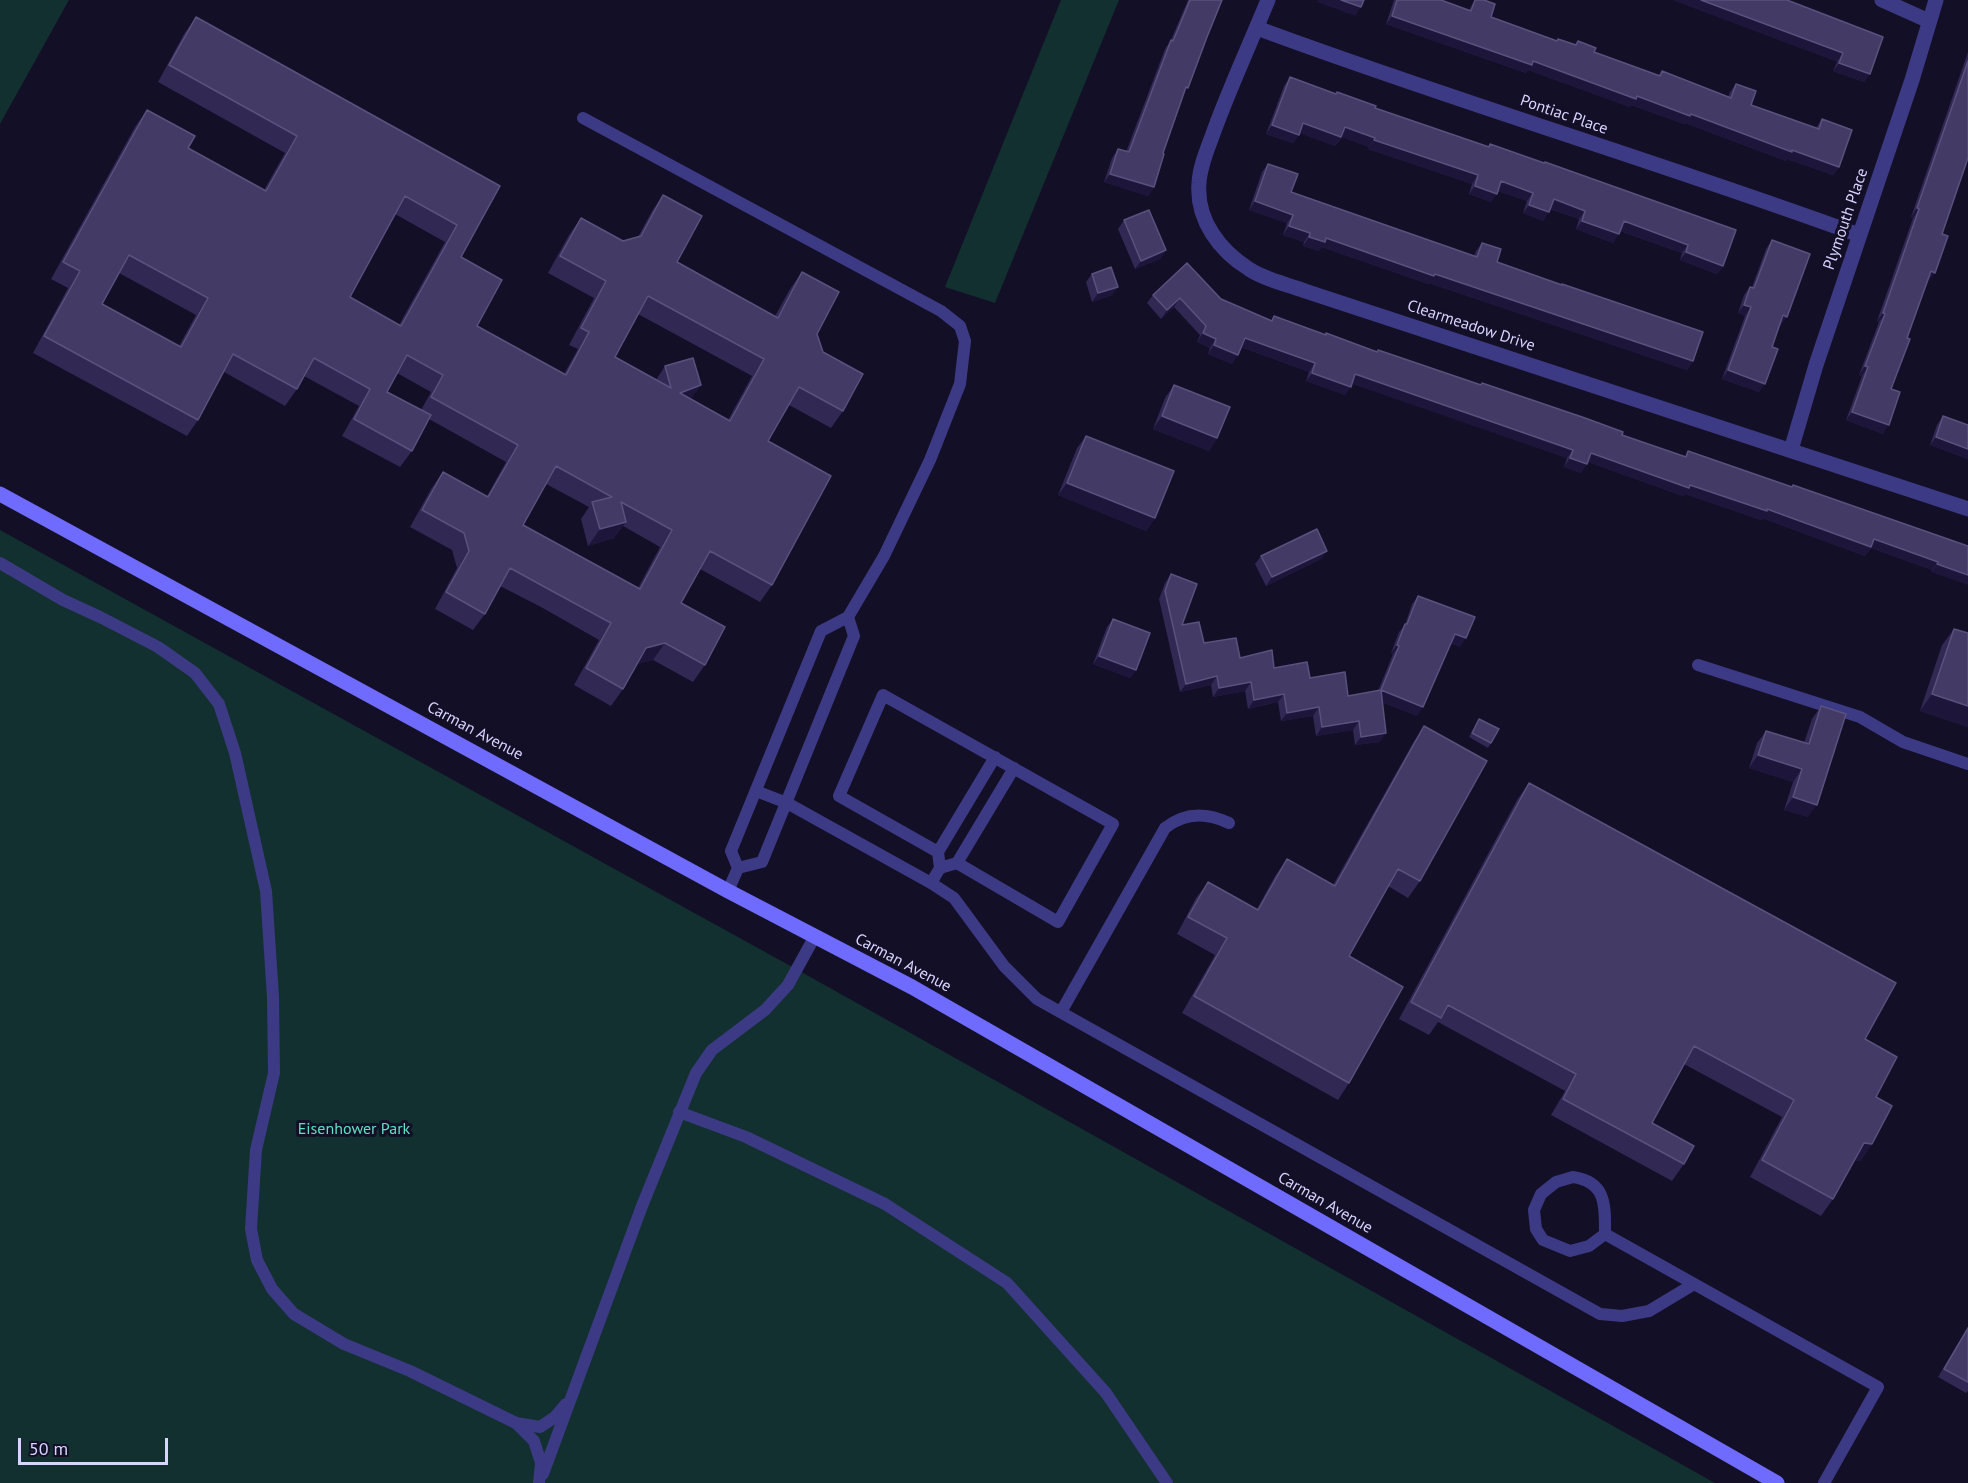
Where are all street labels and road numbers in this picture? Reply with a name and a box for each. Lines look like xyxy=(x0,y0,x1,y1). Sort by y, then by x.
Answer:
street label: Pontiac Place xyxy=(1518,91,1610,139)
street label: Plymouth Place xyxy=(1820,166,1872,272)
street label: Clearmeadow Drive xyxy=(1405,296,1537,356)
street label: Carman Avenue xyxy=(424,698,526,764)
street label: Carman Avenue xyxy=(852,930,954,996)
street label: Carman Avenue xyxy=(1274,1168,1376,1238)

